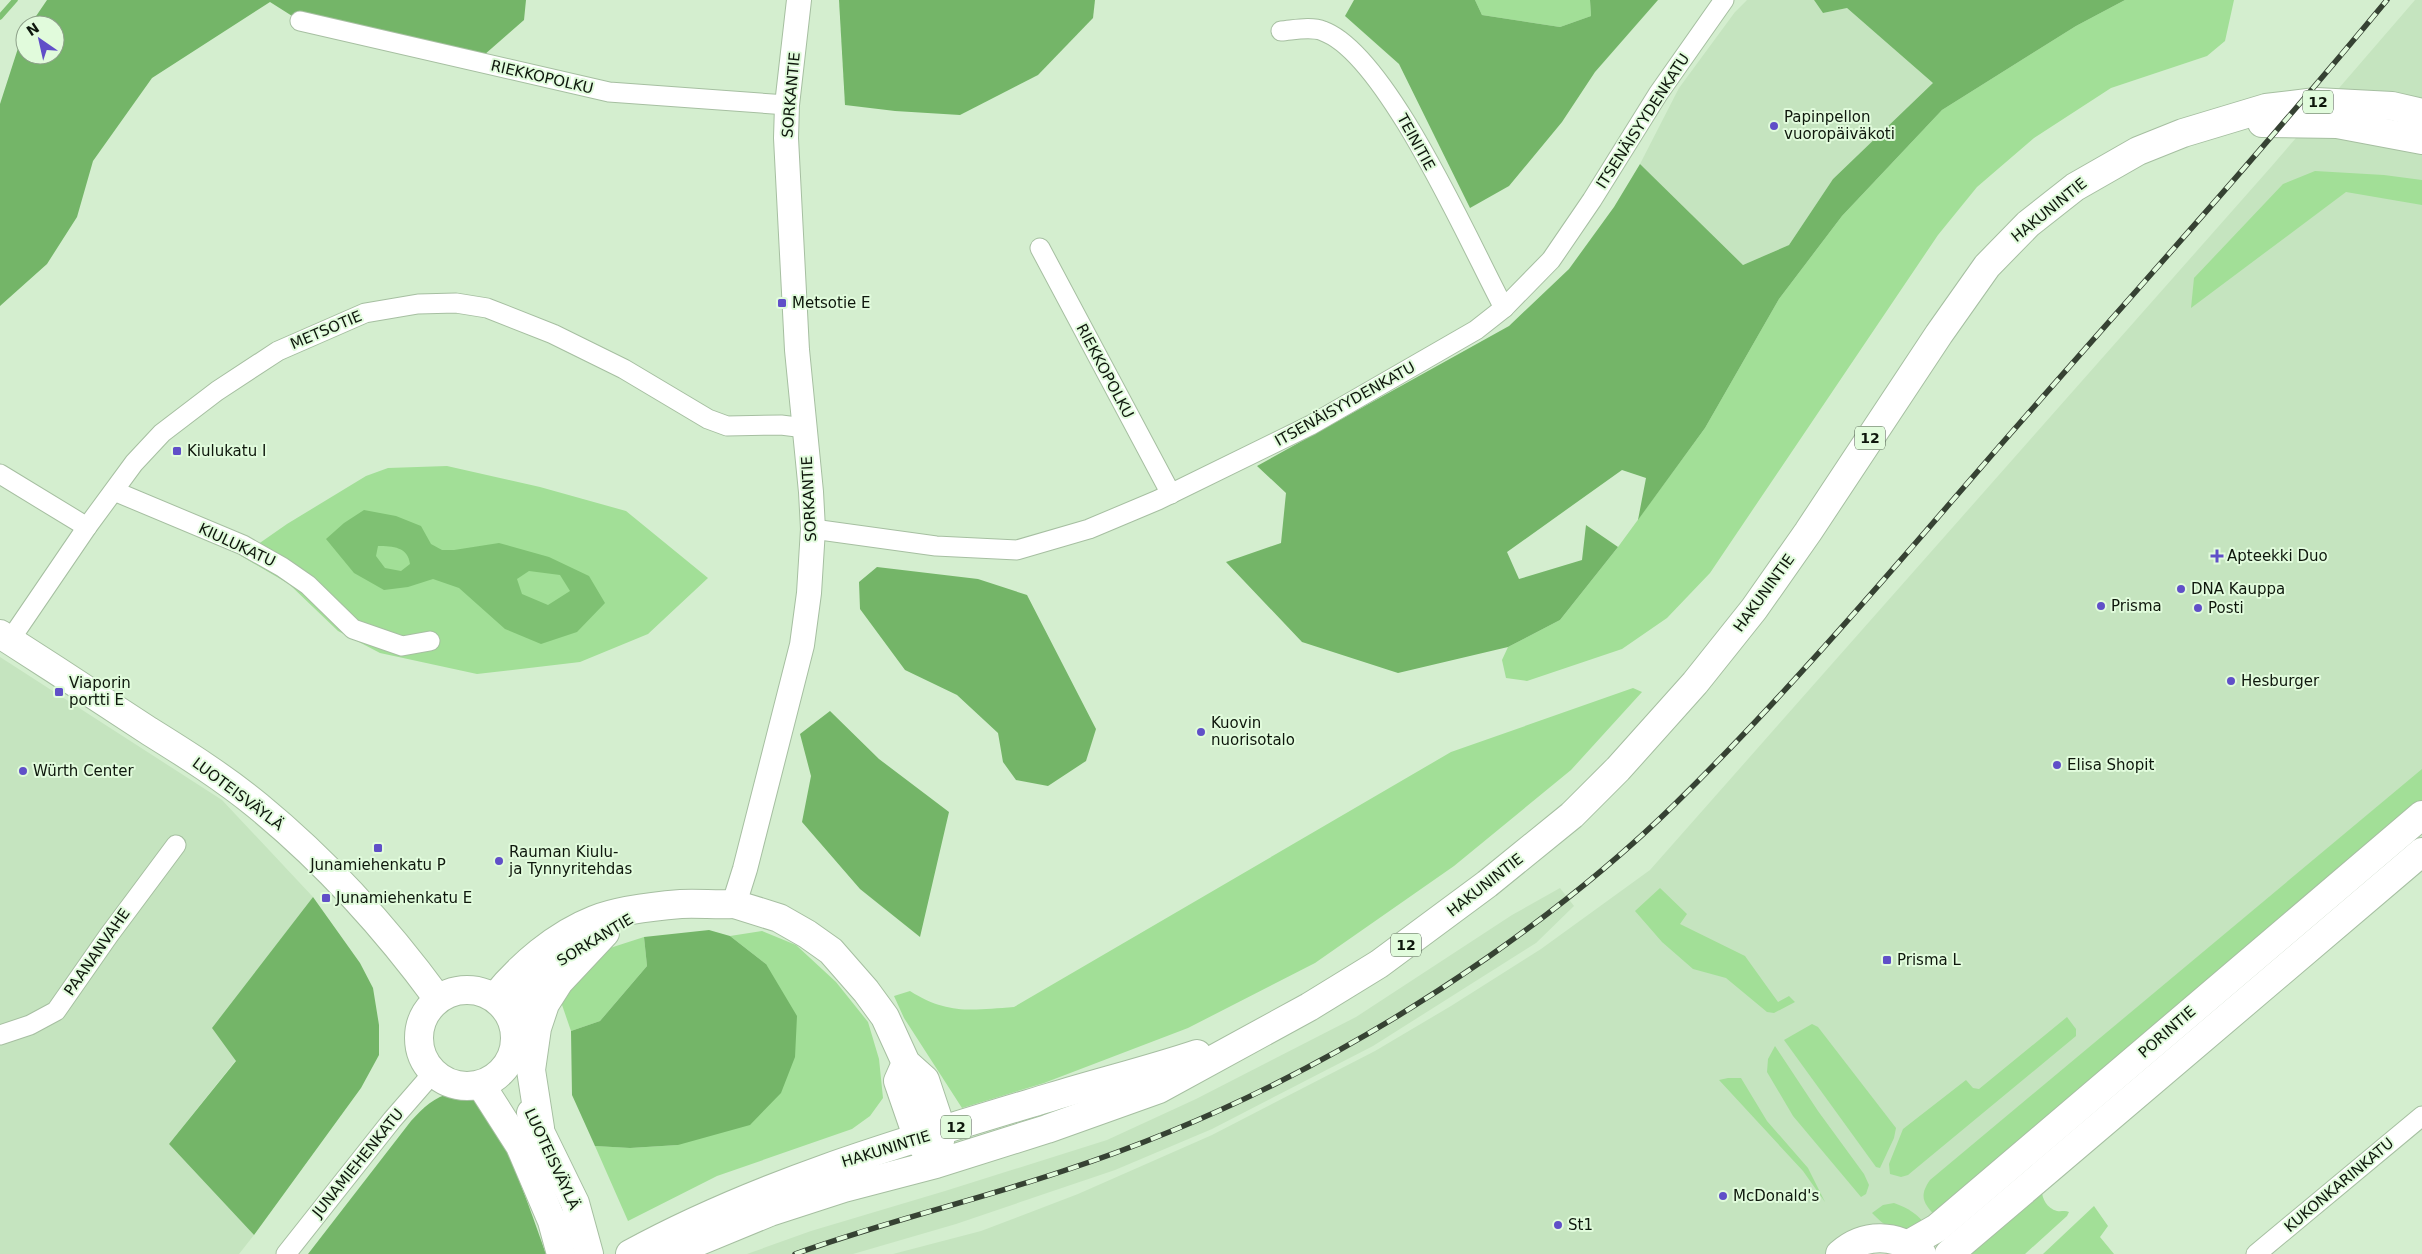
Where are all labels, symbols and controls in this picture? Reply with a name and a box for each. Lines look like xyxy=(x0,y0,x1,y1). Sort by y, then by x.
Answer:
north arrow xyxy=(15,15,65,65)
text: N xyxy=(23,19,42,39)
street label: ITSENÄISYYDENKATU xyxy=(1592,50,1693,192)
street label: SORKANTIE xyxy=(778,51,804,139)
street label: RIEKKOPOLKU xyxy=(489,56,595,98)
road number: 12 xyxy=(2303,90,2333,114)
place label: Papinpellon vuoropäiväkoti xyxy=(1784,108,1895,143)
street label: TEINITIE xyxy=(1393,110,1439,173)
marker: Papinpellon vuoropäiväkoti xyxy=(1768,120,1780,132)
street label: HAKUNINTIE xyxy=(2008,174,2090,246)
place label: Metsotie E xyxy=(792,294,871,312)
marker: Metsotie E xyxy=(776,297,788,309)
street label: METSOTIE xyxy=(288,307,364,353)
street label: RIEKKOPOLKU xyxy=(1072,321,1138,421)
street label: ITSENÄISYYDENKATU xyxy=(1271,357,1418,450)
road number: 12 xyxy=(1855,426,1885,449)
place label: Kiulukatu I xyxy=(187,442,266,460)
marker: Kiulukatu I xyxy=(171,445,183,457)
street label: SORKANTIE xyxy=(798,456,820,542)
street label: KIULUKATU xyxy=(196,519,278,571)
place label: Apteekki Duo xyxy=(2227,547,2328,565)
marker: Apteekki Duo xyxy=(2211,550,2223,562)
street label: HAKUNINTIE xyxy=(1730,551,1798,635)
place label: DNA Kauppa xyxy=(2191,580,2285,598)
marker: DNA Kauppa xyxy=(2175,583,2187,595)
place label: Prisma xyxy=(2111,597,2162,615)
place label: Posti xyxy=(2208,599,2244,617)
marker: Prisma xyxy=(2095,600,2107,612)
marker: Posti xyxy=(2192,602,2204,614)
place label: Hesburger xyxy=(2241,672,2320,690)
place label: Viaporin portti E xyxy=(69,674,131,709)
marker: Hesburger xyxy=(2225,675,2237,687)
marker: Viaporin portti E xyxy=(53,686,65,698)
place label: Kuovin nuorisotalo xyxy=(1211,714,1295,749)
marker: Kuovin nuorisotalo xyxy=(1195,726,1207,738)
street label: LUOTEISVÄYLÄ xyxy=(189,753,288,835)
place label: Elisa Shopit xyxy=(2067,756,2154,774)
marker: Elisa Shopit xyxy=(2051,759,2063,771)
place label: Würth Center xyxy=(33,762,134,780)
marker: Würth Center xyxy=(17,765,29,777)
marker: Junamiehenkatu P xyxy=(372,842,384,854)
place label: Rauman Kiulu- ja Tynnyritehdas xyxy=(508,843,632,878)
street label: HAKUNINTIE xyxy=(1443,850,1527,920)
marker: Rauman Kiulu- ja Tynnyritehdas xyxy=(493,855,505,867)
place label: Junamiehenkatu P xyxy=(309,856,446,874)
place label: Junamiehenkatu E xyxy=(335,889,472,907)
marker: Junamiehenkatu E xyxy=(320,892,332,904)
street label: PAANANVAHE xyxy=(60,905,134,999)
street label: SORKANTIE xyxy=(554,910,636,970)
road number: 12 xyxy=(1391,934,1421,956)
place label: Prisma L xyxy=(1897,951,1962,969)
marker: Prisma L xyxy=(1881,954,1893,966)
street label: PORINTIE xyxy=(2135,1002,2199,1062)
street label: JUNAMIEHENKATU xyxy=(308,1105,407,1222)
street label: LUOTEISVÄYLÄ xyxy=(521,1105,585,1213)
road number: 12 xyxy=(941,1116,971,1138)
street label: HAKUNINTIE xyxy=(839,1127,933,1171)
street label: KUKONKARINKATU xyxy=(2281,1134,2397,1236)
place label: McDonald's xyxy=(1733,1187,1819,1205)
marker: McDonald's xyxy=(1717,1190,1729,1202)
place label: St1 xyxy=(1568,1216,1593,1234)
marker: St1 xyxy=(1552,1219,1564,1231)

